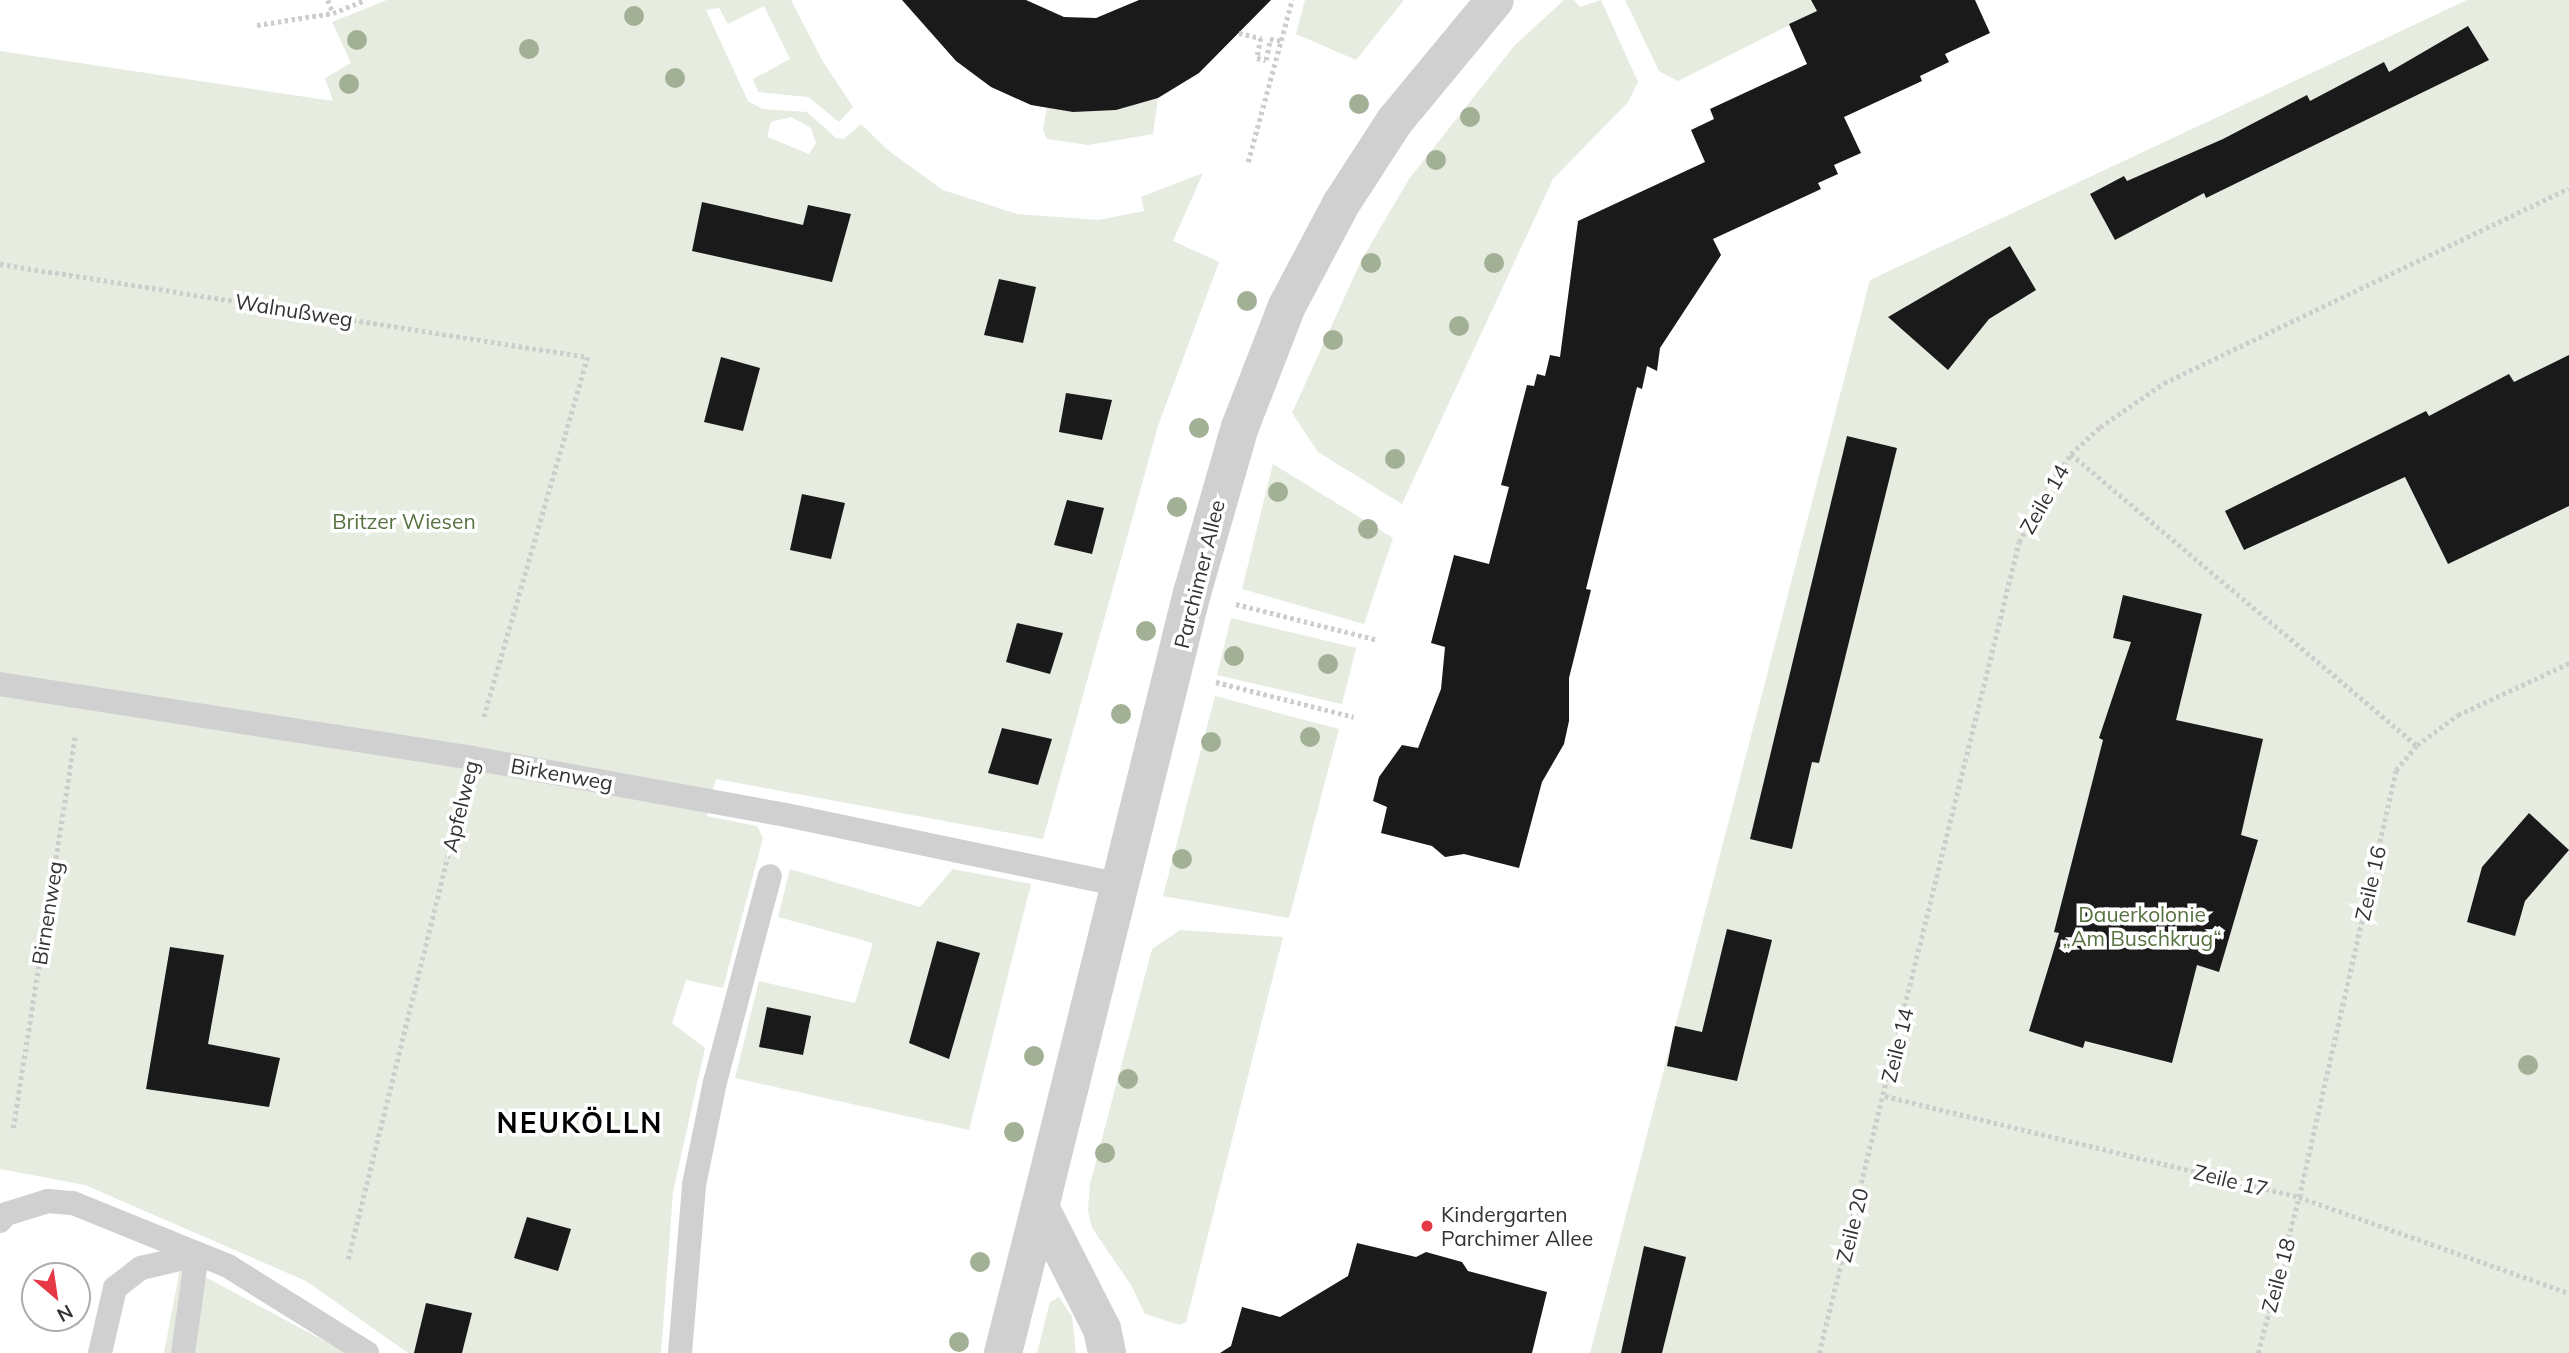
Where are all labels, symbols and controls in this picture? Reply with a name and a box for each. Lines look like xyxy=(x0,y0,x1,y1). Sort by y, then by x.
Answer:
street label: Walnußweg xyxy=(233,288,355,332)
street label: Zeile 14 xyxy=(2014,460,2074,538)
street label: Parchimer Allee xyxy=(1168,497,1230,651)
park label: Britzer Wiesen xyxy=(332,508,476,534)
street label: Birkenweg xyxy=(509,753,615,795)
street label: Apfelweg xyxy=(436,758,484,854)
street label: Zeile 16 xyxy=(2349,843,2391,923)
street label: Birnenweg xyxy=(26,859,68,967)
park label: Dauerkolonie „Am Buschkrug“ xyxy=(2062,901,2222,951)
street label: Zeile 14 xyxy=(1876,1005,1918,1085)
district label: NEUKÖLLN xyxy=(498,1106,662,1140)
street label: Zeile 17 xyxy=(2191,1159,2271,1201)
street label: Zeile 20 xyxy=(1831,1185,1873,1265)
place label: Kindergarten Parchimer Allee xyxy=(1441,1201,1593,1251)
marker: Kindergarten Parchimer Allee xyxy=(1419,1218,1435,1234)
street label: Zeile 18 xyxy=(2256,1235,2300,1315)
north arrow xyxy=(21,1262,91,1332)
text: N xyxy=(53,1300,77,1328)

